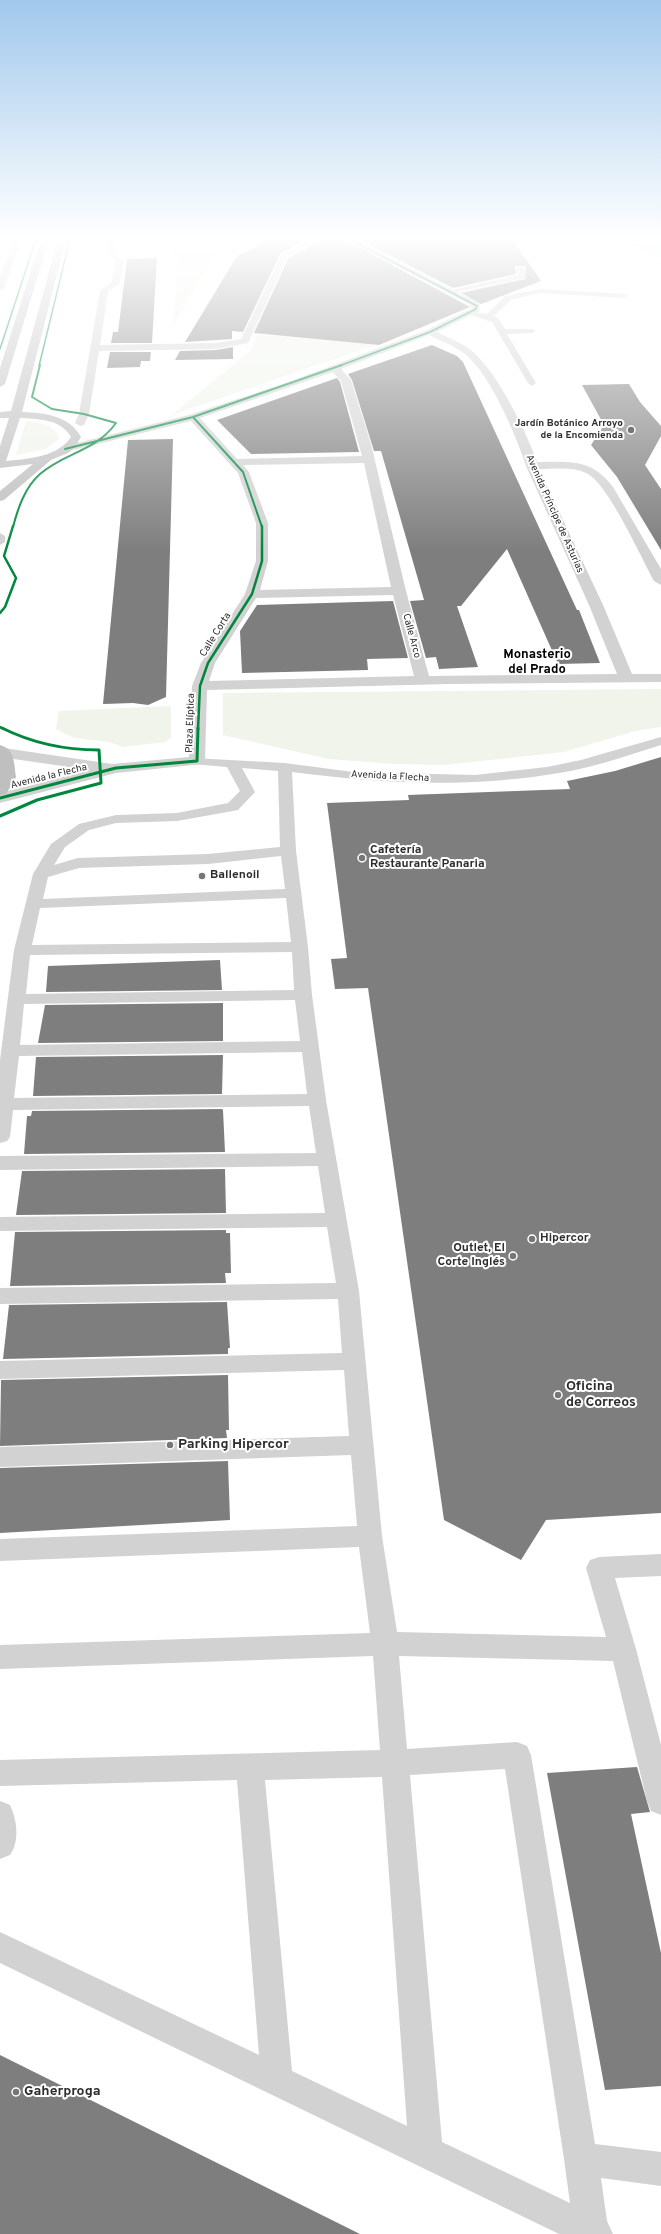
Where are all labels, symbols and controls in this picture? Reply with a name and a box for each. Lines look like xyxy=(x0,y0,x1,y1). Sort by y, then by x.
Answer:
place label: Jardín Botánico Arroyo de la Encomienda xyxy=(515,418,623,442)
marker: Jardín Botánico Arroyo de la Encomienda xyxy=(626,425,636,435)
street label: Avenida Príncipe de Asturias xyxy=(522,453,586,575)
street label: Calle Corta xyxy=(198,611,234,659)
street label: Calle Arco xyxy=(399,612,423,660)
district label: Monasterio del Prado xyxy=(503,647,571,678)
street label: Plaza Elíptica xyxy=(184,693,198,753)
street label: Avenida la Flecha xyxy=(10,762,88,792)
street label: Avenida la Flecha xyxy=(351,769,429,785)
place label: Cafetería Restaurante Panaria xyxy=(370,844,485,872)
marker: Cafetería Restaurante Panaria xyxy=(357,853,367,863)
place label: Ballenoil xyxy=(210,869,260,883)
marker: Ballenoil xyxy=(197,871,207,881)
place label: Hipercor xyxy=(540,1232,589,1246)
marker: Hipercor xyxy=(527,1234,537,1244)
place label: Outlet, El Corte Inglés xyxy=(438,1242,505,1270)
marker: Outlet, El Corte Inglés xyxy=(508,1251,518,1261)
place label: Oficina de Correos xyxy=(566,1379,636,1412)
marker: Oficina de Correos xyxy=(553,1390,563,1400)
place label: Parking Hipercor xyxy=(178,1437,289,1453)
marker: Parking Hipercor xyxy=(165,1440,175,1450)
place label: Gaherproga xyxy=(24,2084,101,2100)
marker: Gaherproga xyxy=(11,2087,21,2097)

